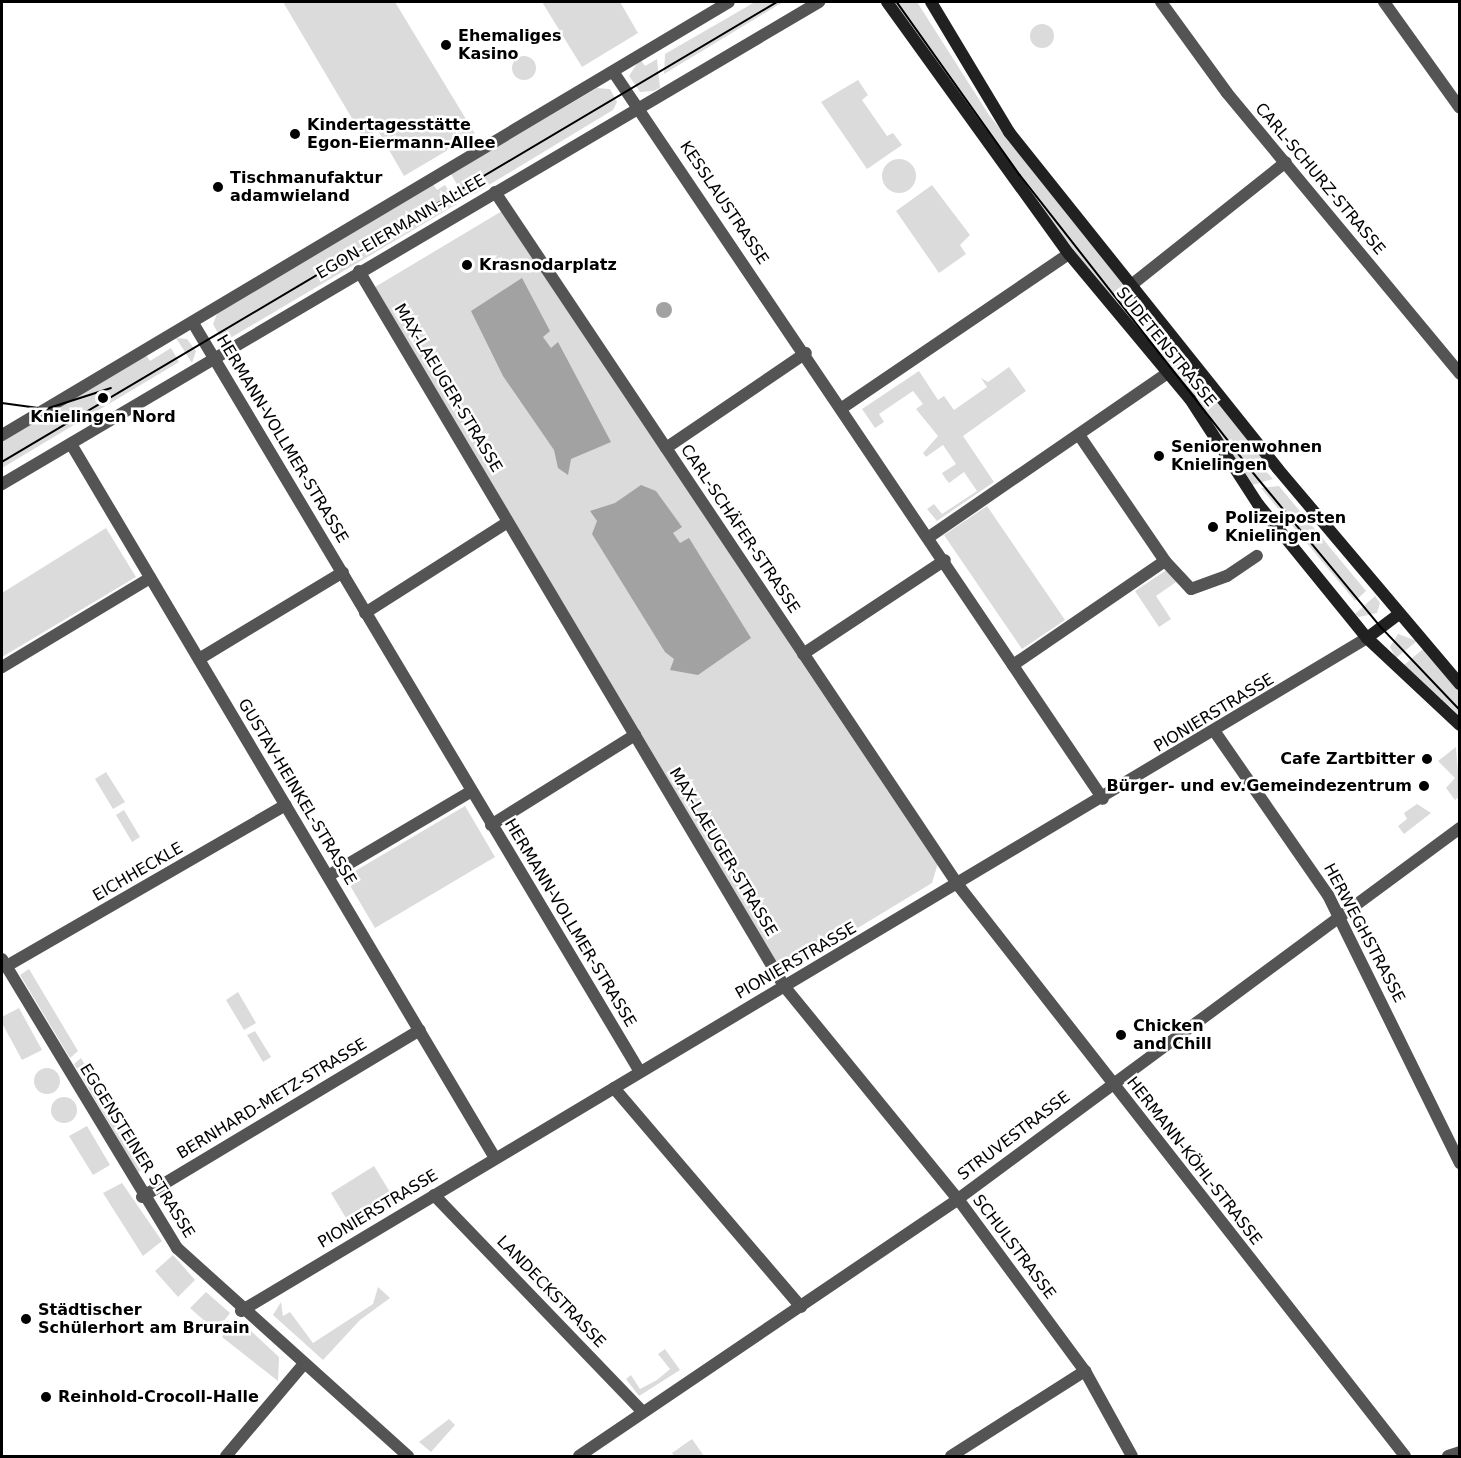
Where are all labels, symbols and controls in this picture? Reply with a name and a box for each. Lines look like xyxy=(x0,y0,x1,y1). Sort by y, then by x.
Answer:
place label: Ehemaliges Kasino xyxy=(458,26,561,64)
marker: Ehemaliges Kasino xyxy=(439,38,453,52)
street label: CARL-SCHURZ-STRASSE xyxy=(1251,99,1389,259)
place label: Kindertagesstätte Egon-Eiermann-Allee xyxy=(307,115,496,153)
marker: Kindertagesstätte Egon-Eiermann-Allee xyxy=(288,127,302,141)
street label: KESSLAUSTRASSE xyxy=(676,138,772,268)
place label: Tischmanufaktur adamwieland xyxy=(230,168,382,206)
street label: EGON-EIERMANN-ALLEE xyxy=(313,171,489,283)
marker: Tischmanufaktur adamwieland xyxy=(211,180,225,194)
place label: Krasnodarplatz xyxy=(479,255,617,275)
marker: Krasnodarplatz xyxy=(460,258,474,272)
street label: SUDETENSTRASSE xyxy=(1112,283,1220,411)
street label: MAX-LAEUGER-STRASSE xyxy=(390,300,506,476)
street label: HERMANN-VOLLMER-STRASSE xyxy=(212,331,352,547)
marker: Knielingen Nord xyxy=(96,391,110,405)
place label: Knielingen Nord xyxy=(30,407,176,427)
place label: Seniorenwohnen Knielingen xyxy=(1171,437,1322,475)
street label: CARL-SCHÄFER-STRASSE xyxy=(676,441,804,617)
marker: Seniorenwohnen Knielingen xyxy=(1152,449,1166,463)
place label: Polizeiposten Knielingen xyxy=(1225,508,1346,546)
marker: Polizeiposten Knielingen xyxy=(1206,520,1220,534)
street label: PIONIERSTRASSE xyxy=(1150,670,1278,756)
street label: GUSTAV-HEINKEL-STRASSE xyxy=(234,695,360,889)
place label: Cafe Zartbitter xyxy=(1280,749,1415,769)
marker: Cafe Zartbitter xyxy=(1420,752,1434,766)
street label: MAX-LAEUGER-STRASSE xyxy=(665,764,781,940)
place label: Bürger- und ev.Gemeindezentrum xyxy=(1106,776,1412,796)
marker: Bürger- und ev.Gemeindezentrum xyxy=(1417,779,1431,793)
street label: HERMANN-VOLLMER-STRASSE xyxy=(500,815,640,1031)
street label: EICHHECKLE xyxy=(90,838,186,906)
street label: HERWEGHSTRASSE xyxy=(1319,860,1409,1006)
street label: PIONIERSTRASSE xyxy=(732,919,860,1003)
place label: Chicken and Chill xyxy=(1133,1016,1212,1054)
marker: Chicken and Chill xyxy=(1114,1028,1128,1042)
street label: BERNHARD-METZ-STRASSE xyxy=(174,1035,370,1163)
street label: EGGENSTEINER STRASSE xyxy=(75,1060,199,1242)
street label: HERMANN-KÖHL-STRASSE xyxy=(1122,1073,1266,1249)
street label: STRUVESTRASSE xyxy=(954,1088,1074,1184)
street label: PIONIERSTRASSE xyxy=(314,1166,442,1252)
street label: SCHULSTRASSE xyxy=(968,1191,1060,1303)
street label: LANDECKSTRASSE xyxy=(493,1232,609,1352)
place label: Städtischer Schülerhort am Brurain xyxy=(38,1300,250,1338)
marker: Städtischer Schülerhort am Brurain xyxy=(19,1312,33,1326)
place label: Reinhold-Crocoll-Halle xyxy=(58,1387,259,1407)
marker: Reinhold-Crocoll-Halle xyxy=(39,1390,53,1404)

